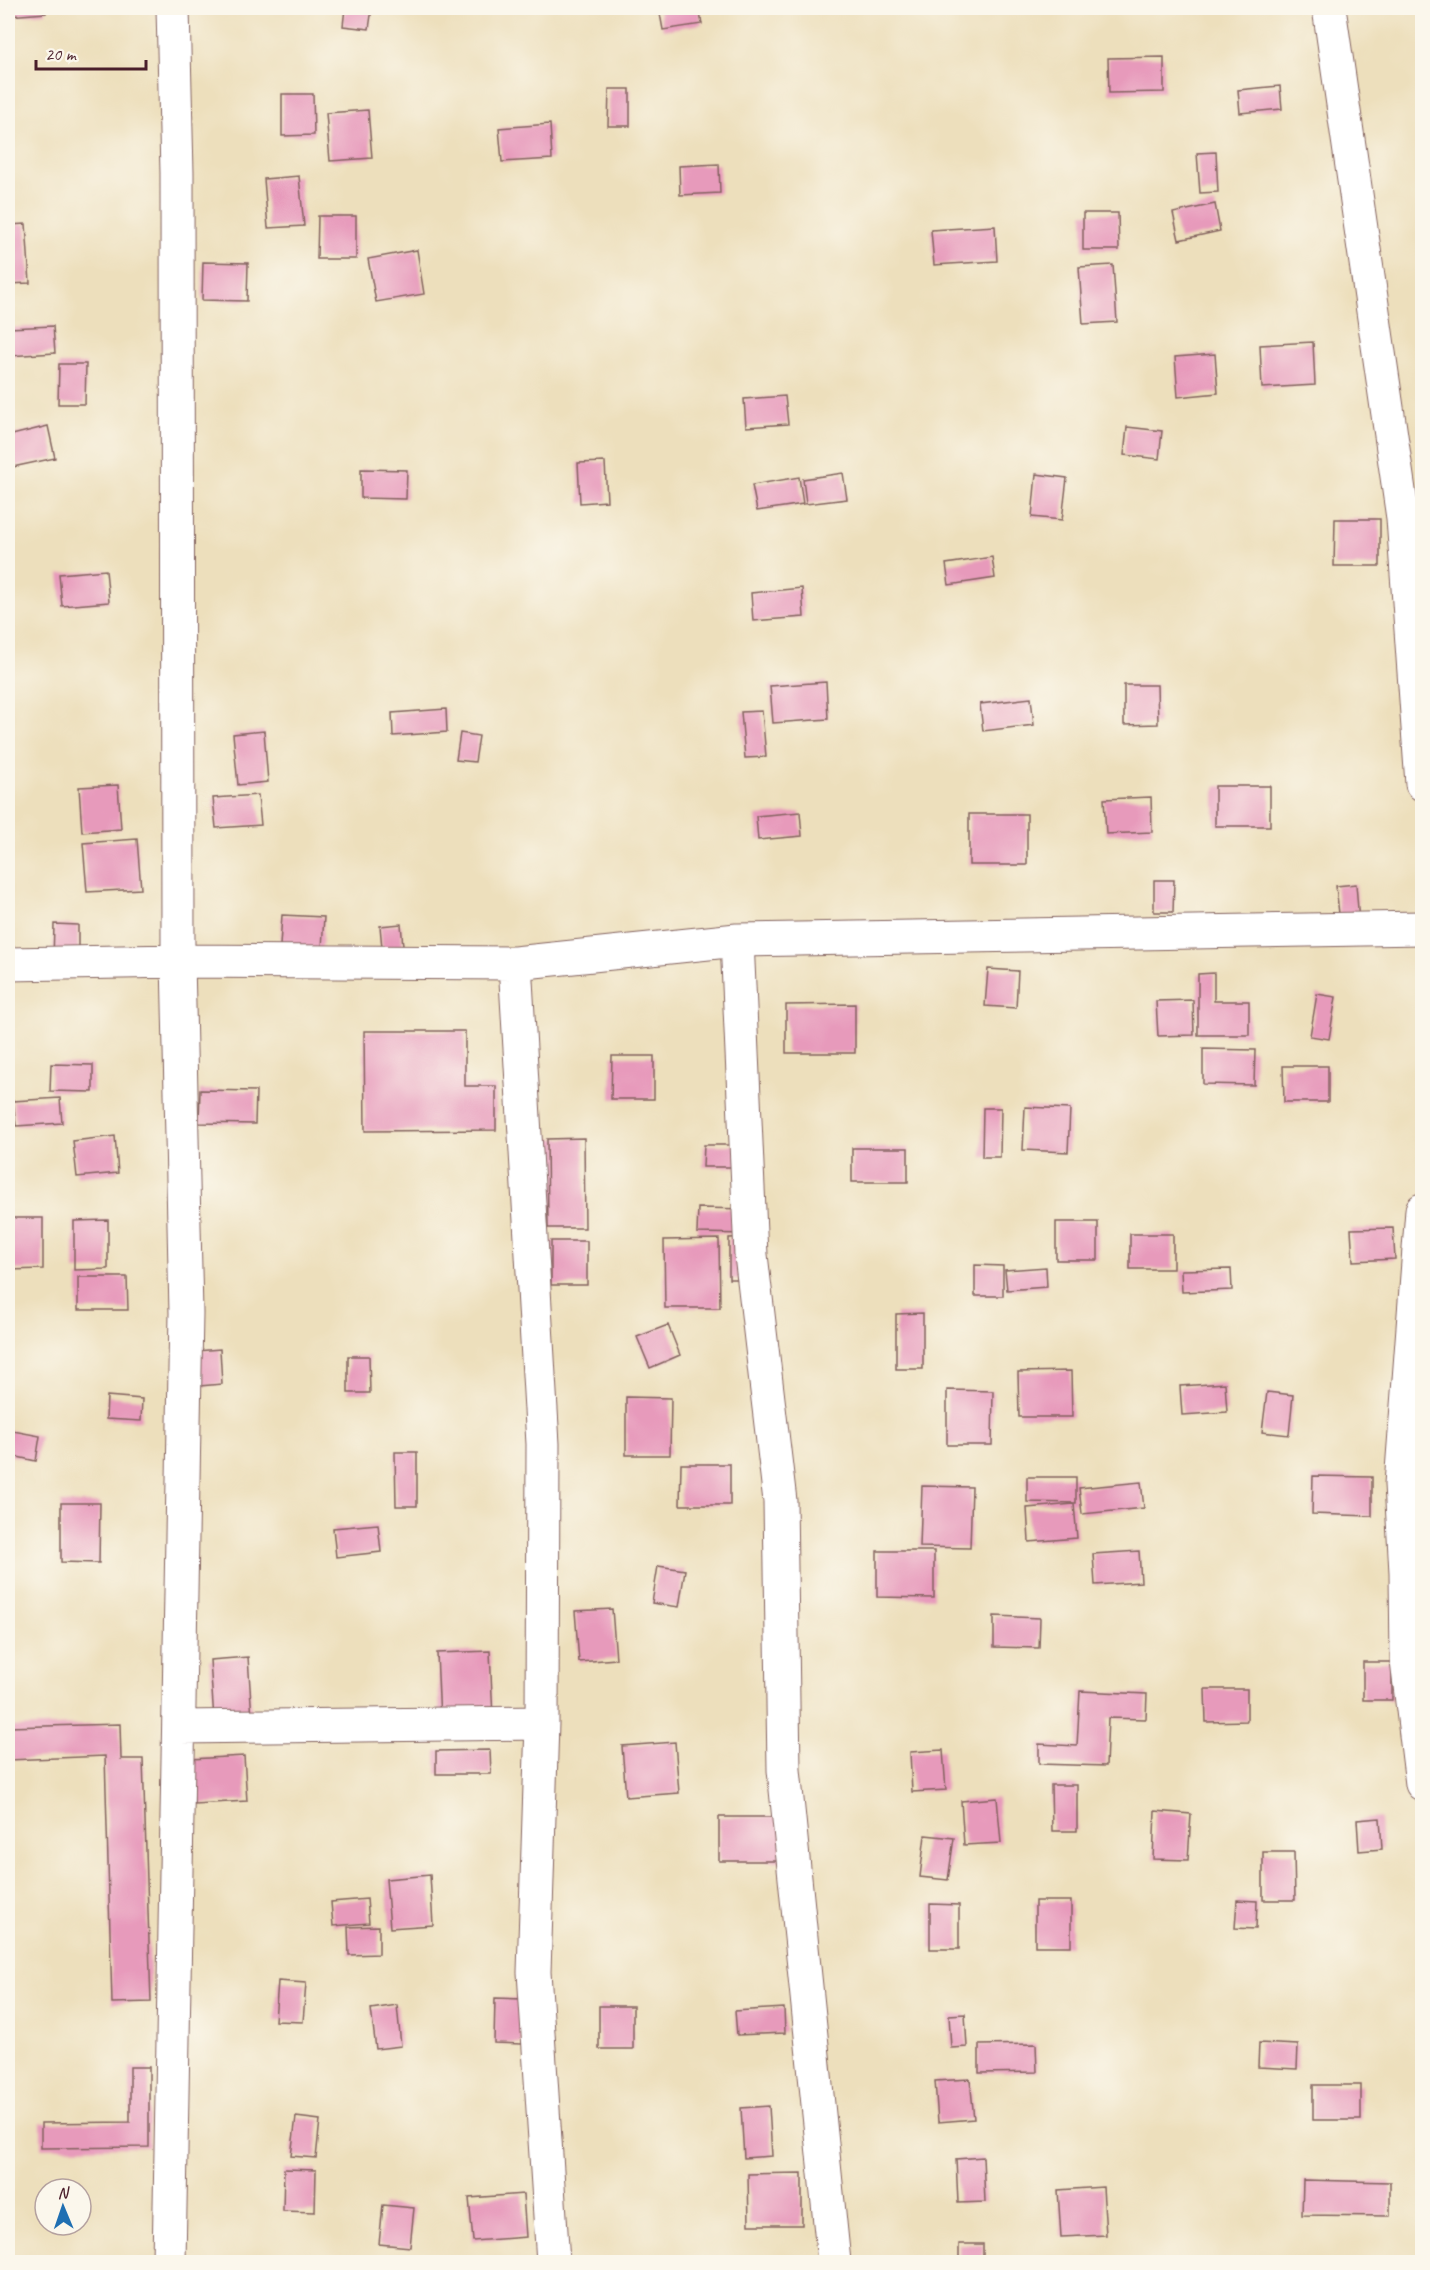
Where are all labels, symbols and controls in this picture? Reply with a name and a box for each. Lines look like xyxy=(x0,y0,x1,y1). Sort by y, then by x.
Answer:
scale bar xyxy=(36,33,146,71)
text: 20 m xyxy=(45,43,78,65)
north arrow xyxy=(33,2177,93,2237)
text: N xyxy=(57,2183,71,2203)

